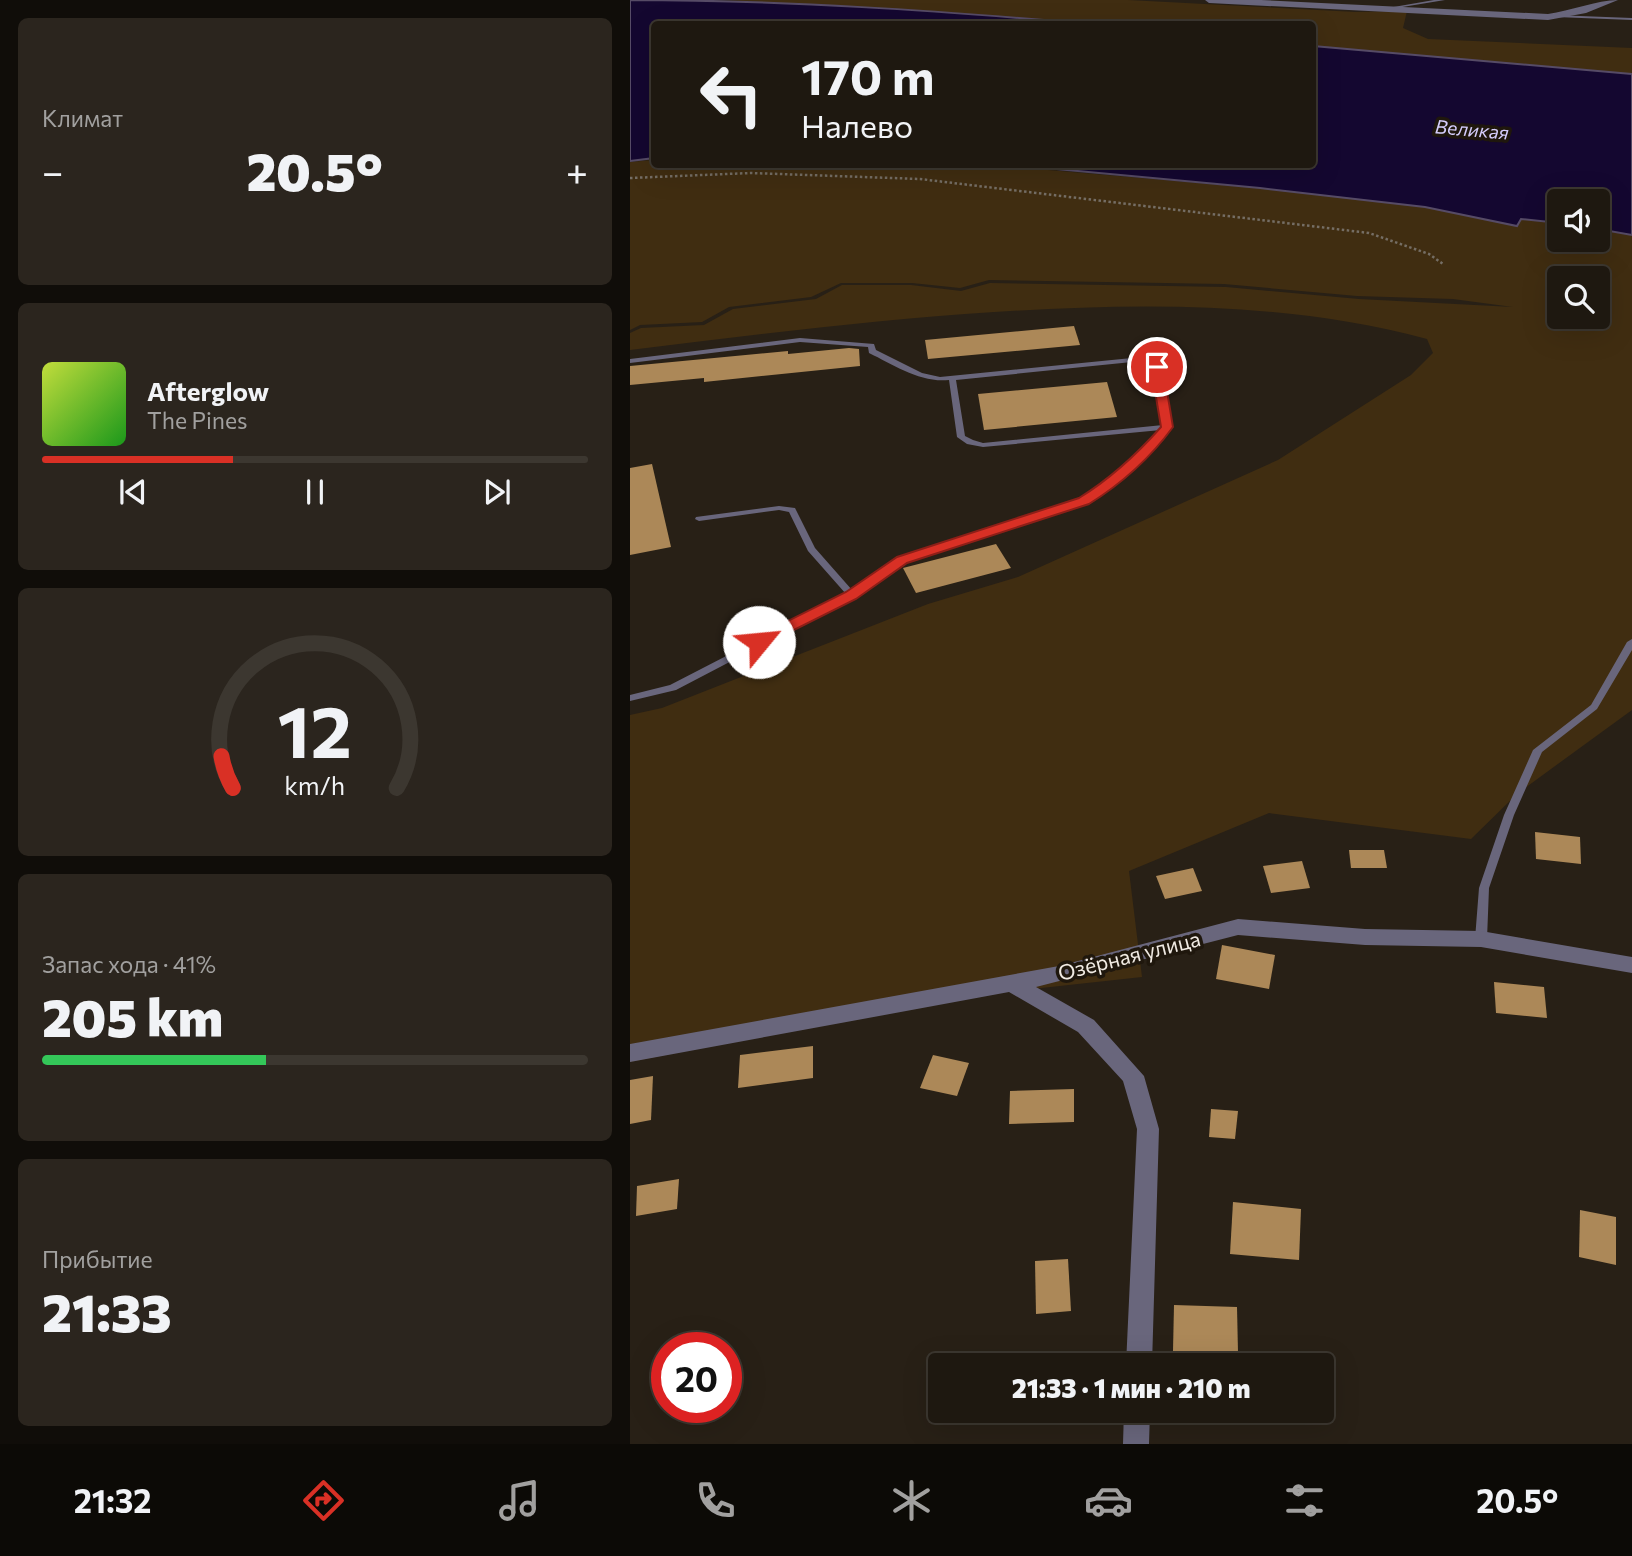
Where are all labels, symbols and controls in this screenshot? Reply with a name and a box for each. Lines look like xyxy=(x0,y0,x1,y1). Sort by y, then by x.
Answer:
text: 170 m xyxy=(801,45,934,105)
icon: left xyxy=(686,49,777,140)
text: Климат xyxy=(42,104,123,132)
text: Налево xyxy=(801,105,913,145)
water label: Великая xyxy=(1434,114,1510,144)
text: 20.5° xyxy=(246,138,383,202)
text: − xyxy=(42,147,64,194)
text: + xyxy=(566,147,588,194)
map controls xyxy=(1547,189,1610,329)
button: sound xyxy=(1547,189,1610,252)
button: search xyxy=(1547,266,1610,329)
pin xyxy=(1127,337,1187,397)
icon: arrive xyxy=(1138,348,1176,386)
text: Afterglow xyxy=(147,375,269,406)
text: The Pines xyxy=(147,406,248,434)
icon: previous xyxy=(114,473,152,511)
icon: pause xyxy=(296,473,334,511)
icon: next xyxy=(478,473,516,511)
position arrow xyxy=(722,605,796,679)
text: 12 xyxy=(278,684,352,773)
text: km/h xyxy=(285,770,345,800)
street label: Озёрная улица xyxy=(1055,925,1203,985)
text: Запас хода · 41% xyxy=(42,950,216,978)
text: 205 km xyxy=(42,984,223,1048)
text: Прибытие xyxy=(42,1245,153,1273)
text: 21:33 xyxy=(42,1279,172,1343)
speed limit sign: 20 xyxy=(651,1332,742,1423)
text: 21:33 · 1 мин · 210 m xyxy=(1012,1372,1250,1403)
icon: directions xyxy=(299,1476,348,1525)
icon: music xyxy=(495,1476,544,1525)
icon: phone xyxy=(691,1476,740,1525)
icon: climate xyxy=(887,1476,936,1525)
icon: car xyxy=(1084,1476,1133,1525)
icon: filters xyxy=(1280,1476,1329,1525)
text: 21:32 xyxy=(74,1480,151,1520)
text: 20.5° xyxy=(1476,1480,1558,1520)

